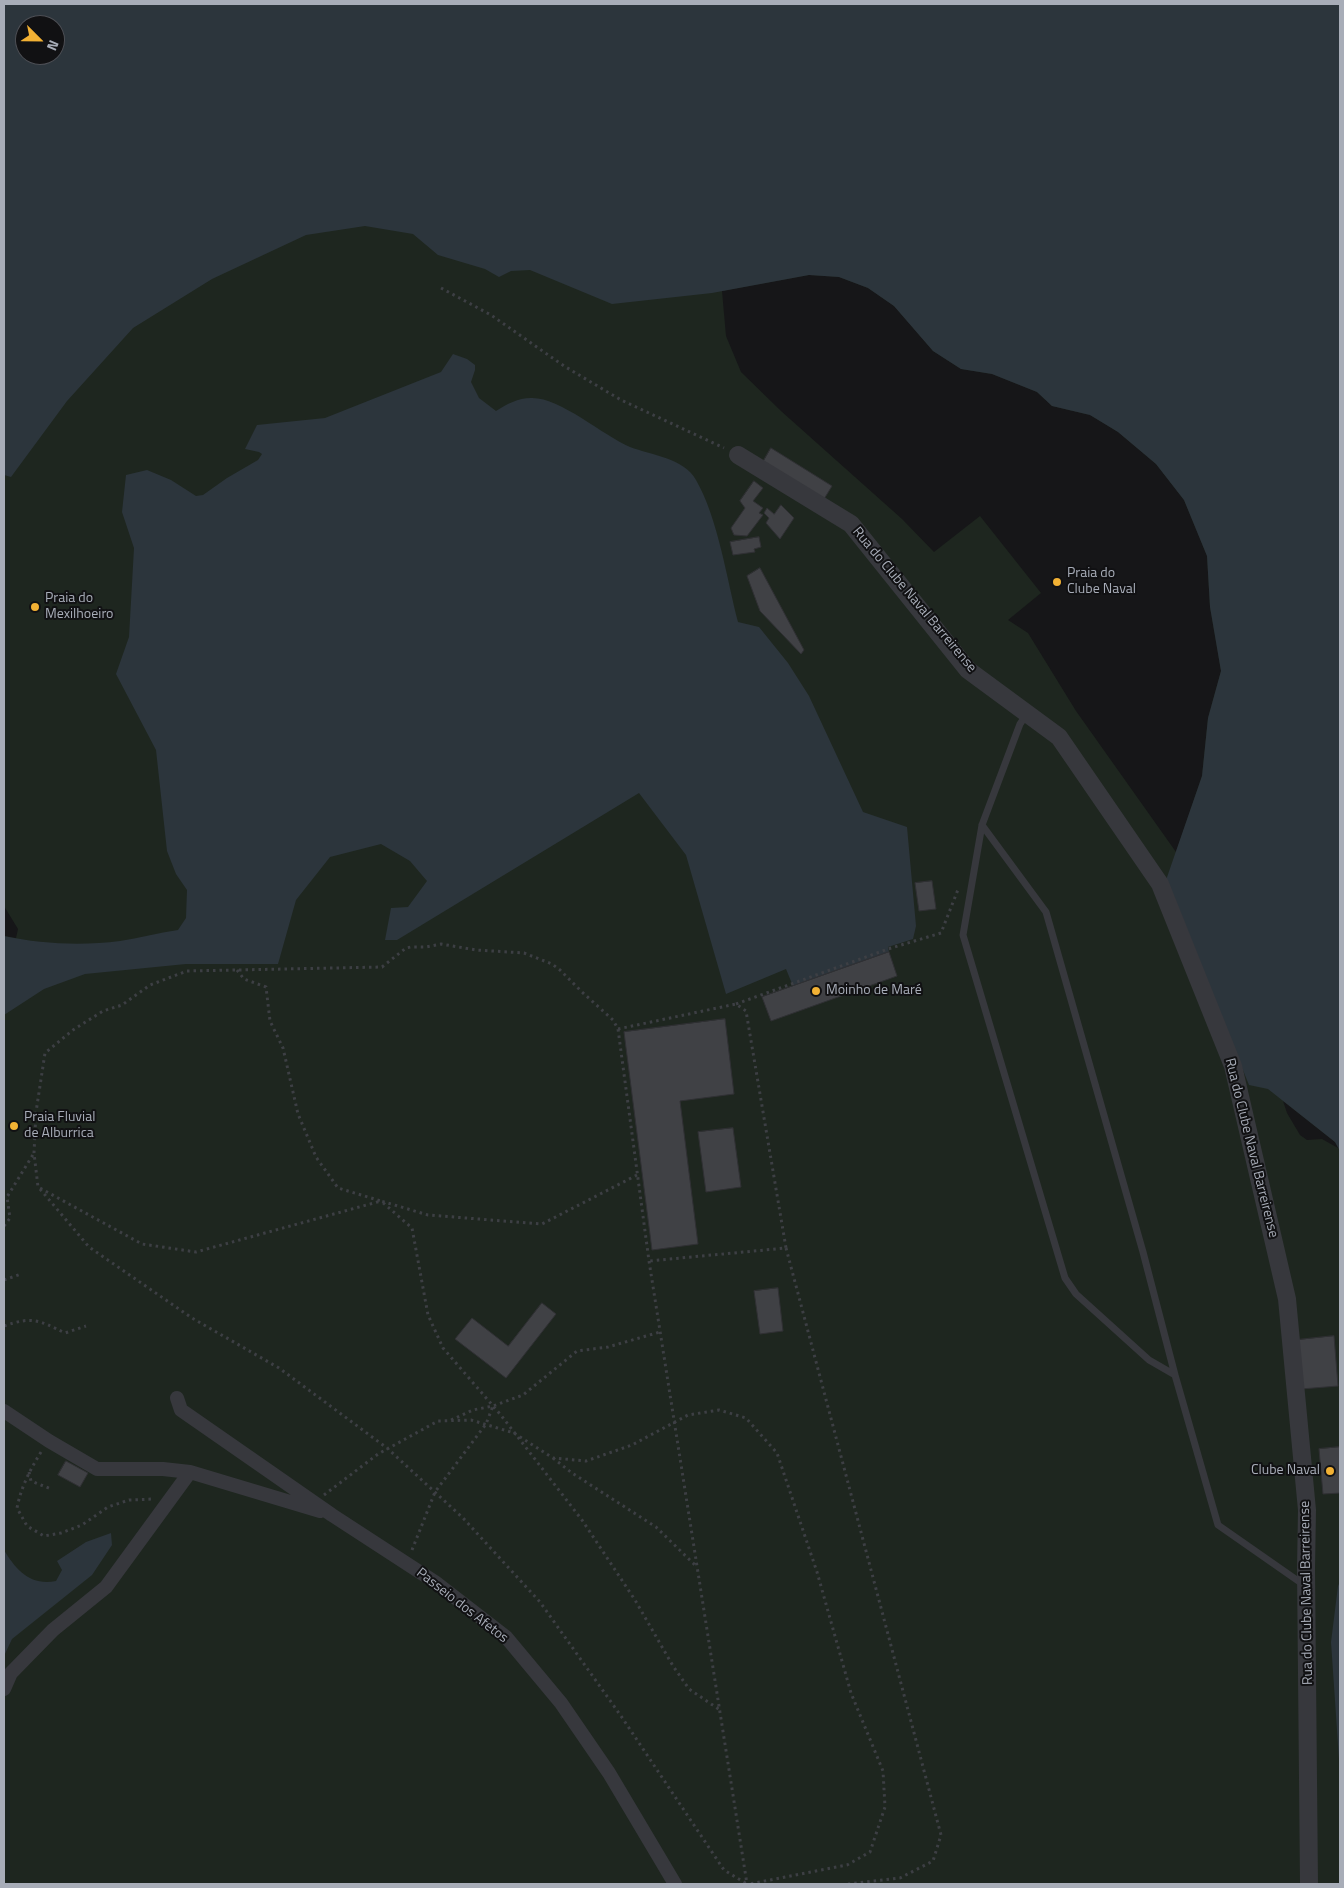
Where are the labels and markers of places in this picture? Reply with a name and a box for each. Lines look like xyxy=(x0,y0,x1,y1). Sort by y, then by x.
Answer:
place label: Praia do Clube Naval xyxy=(1067,566,1136,598)
marker: Praia do Clube Naval xyxy=(1051,576,1063,588)
place label: Praia do Mexilhoeiro xyxy=(45,591,113,624)
marker: Praia do Mexilhoeiro xyxy=(29,601,41,613)
place label: Moinho de Maré xyxy=(826,983,922,999)
marker: Moinho de Maré xyxy=(810,985,822,997)
place label: Praia Fluvial de Alburrica xyxy=(24,1110,95,1142)
marker: Praia Fluvial de Alburrica xyxy=(8,1120,20,1132)
place label: Clube Naval xyxy=(1251,1463,1320,1479)
marker: Clube Naval xyxy=(1324,1465,1336,1477)

